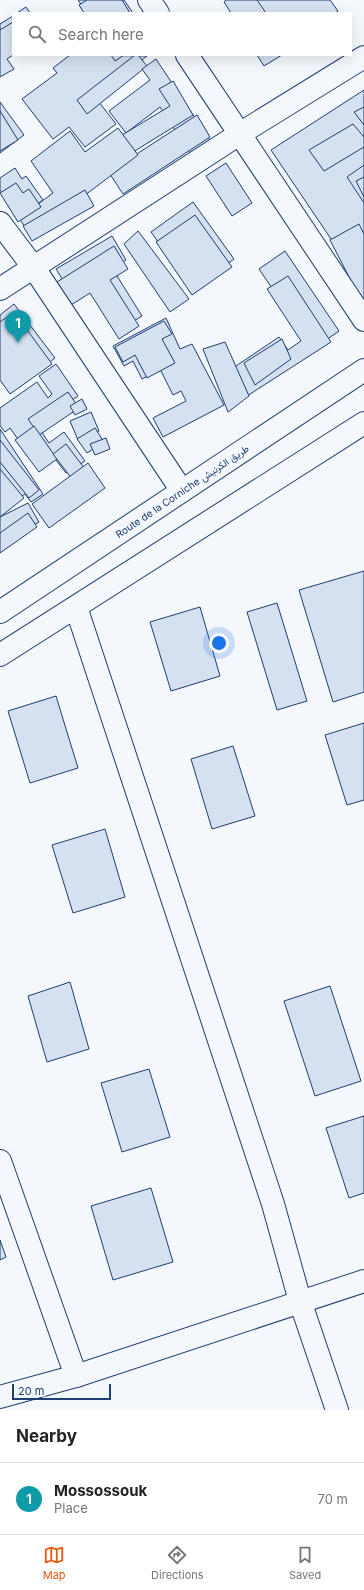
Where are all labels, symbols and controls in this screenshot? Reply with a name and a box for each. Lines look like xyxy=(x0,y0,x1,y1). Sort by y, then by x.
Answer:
search box xyxy=(12,12,352,56)
icon: search xyxy=(26,23,48,45)
text: Search here xyxy=(58,25,144,44)
pin: 1 xyxy=(5,310,31,343)
street label: Route de la Corniche طريق الكرنيش xyxy=(113,442,252,541)
your location xyxy=(209,633,229,653)
scale bar xyxy=(12,1382,111,1401)
text: 20 m xyxy=(18,1384,44,1398)
text: Nearby xyxy=(16,1426,77,1446)
text: Mossossouk xyxy=(54,1481,147,1500)
text: 1 xyxy=(26,1491,32,1507)
text: 70 m xyxy=(318,1491,348,1507)
text: Place xyxy=(54,1500,88,1516)
tab: Map xyxy=(43,1544,66,1582)
tab: Directions xyxy=(151,1544,204,1582)
tab: Saved xyxy=(289,1544,321,1582)

